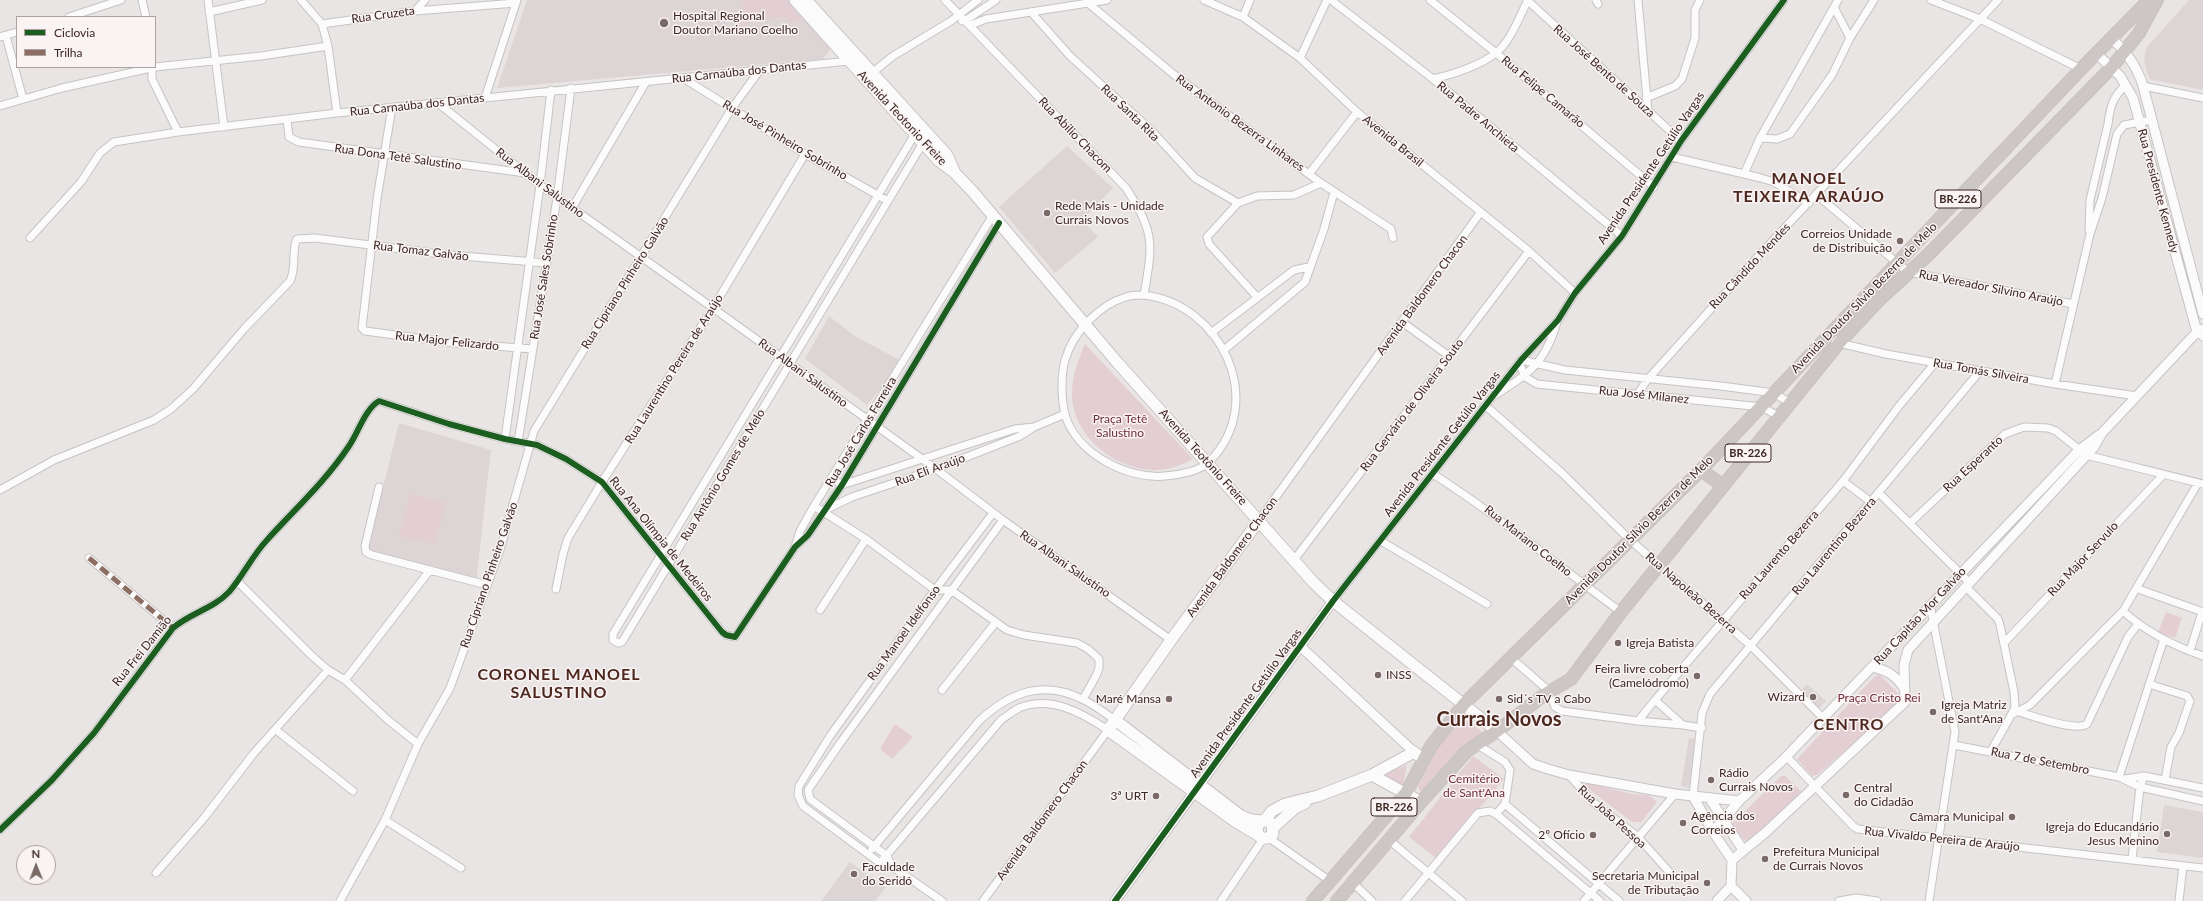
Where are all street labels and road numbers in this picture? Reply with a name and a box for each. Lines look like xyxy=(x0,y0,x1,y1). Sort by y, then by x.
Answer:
street label: Rua Cruzeta xyxy=(350,3,416,27)
street label: Rua José Bento de Souza xyxy=(1550,22,1658,120)
street label: Rua Felipe Camarão xyxy=(1498,53,1588,131)
street label: Rua Carnaúba dos Dantas xyxy=(671,58,807,86)
street label: Avenida Teotonio Freire xyxy=(854,68,950,168)
street label: Rua Antonio Bezerra Linhares xyxy=(1173,71,1307,175)
street label: Rua Padre Anchieta xyxy=(1434,78,1522,156)
street label: Rua Santa Rita xyxy=(1098,81,1162,145)
street label: Avenida Presidente Getúlio Vargas xyxy=(1595,89,1707,247)
street label: Rua Carnaúba dos Dantas xyxy=(349,91,485,119)
street label: Rua Abílio Chacom xyxy=(1035,94,1115,176)
street label: Rua José Pinheiro Sobrinho xyxy=(720,97,850,183)
street label: Avenida Brasil xyxy=(1360,112,1426,170)
street label: Rua Presidente Kennedy xyxy=(2134,127,2182,255)
street label: Rua Dona Tetê Salustino xyxy=(334,141,462,173)
street label: Rua Albani Salustino xyxy=(493,145,587,221)
road number: BR-226 xyxy=(1935,190,1981,208)
street label: Rua José Sales Sobrinho xyxy=(527,213,561,341)
street label: Rua Cipriano Pinheiro Galvão xyxy=(578,214,672,352)
street label: Rua Cândido Mendes xyxy=(1707,220,1793,312)
street label: Avenida Doutor Sílvio Bezerra de Melo xyxy=(1788,220,1940,376)
street label: Avenida Baldomero Chacon xyxy=(1373,232,1471,358)
street label: Rua Tomaz Galvão xyxy=(372,238,470,264)
street label: Rua Vereador Silvino Araújo xyxy=(1918,267,2064,309)
street label: Rua Laurentino Pereira de Araújo xyxy=(622,292,726,446)
street label: Rua Major Felizardo xyxy=(394,328,500,354)
street label: Rua Albani Salustino xyxy=(755,336,851,410)
street label: Rua Gervário de Oliveira Souto xyxy=(1357,336,1467,474)
street label: Rua Tomás Silveira xyxy=(1932,355,2030,387)
street label: Avenida Presidente Getúlio Vargas xyxy=(1381,368,1503,520)
street label: Rua José Carlos Ferreira xyxy=(822,374,900,490)
street label: Rua José Milanez xyxy=(1598,383,1690,407)
street label: Rua Antônio Gomes de Melo xyxy=(678,406,768,544)
street label: Avenida Teotônio Freire xyxy=(1156,406,1250,508)
street label: Rua Esperanto xyxy=(1940,433,2006,495)
road number: BR-226 xyxy=(1725,444,1771,462)
street label: Rua Eli Araújo xyxy=(893,451,967,489)
street label: Avenida Doutor Sílvio Bezerra de Melo xyxy=(1562,453,1716,607)
street label: Rua Ana Olímpia de Medeiros xyxy=(606,474,716,604)
street label: Avenida Baldomero Chacon xyxy=(1183,494,1281,620)
street label: Rua Laurentino Bezerra xyxy=(1789,494,1879,598)
street label: Rua Cipriano Pinheiro Galvão xyxy=(457,500,521,650)
street label: Rua Mariano Coelho xyxy=(1481,502,1575,580)
street label: Rua Laurento Bezerra xyxy=(1736,508,1822,602)
street label: Rua Major Servulo xyxy=(2045,519,2121,599)
street label: Rua Albani Salustino xyxy=(1017,527,1113,601)
street label: Rua Napoleão Bezerra xyxy=(1642,549,1740,637)
street label: Rua Capitão Mor Galvão xyxy=(1871,564,1969,668)
street label: Rua Manoel Idelfonso xyxy=(865,583,943,683)
street label: Rua Frei Damião xyxy=(109,613,175,689)
street label: Avenida Presidente Getúlio Vargas xyxy=(1187,626,1305,780)
street label: Rua 7 de Setembro xyxy=(1990,744,2090,778)
street label: Avenida Baldomero Chacon xyxy=(993,757,1091,883)
street label: Rua João Pessoa xyxy=(1575,783,1649,851)
road number: BR-226 xyxy=(1371,798,1417,816)
street label: Rua Vivaldo Pereira de Araújo xyxy=(1864,824,2020,854)

